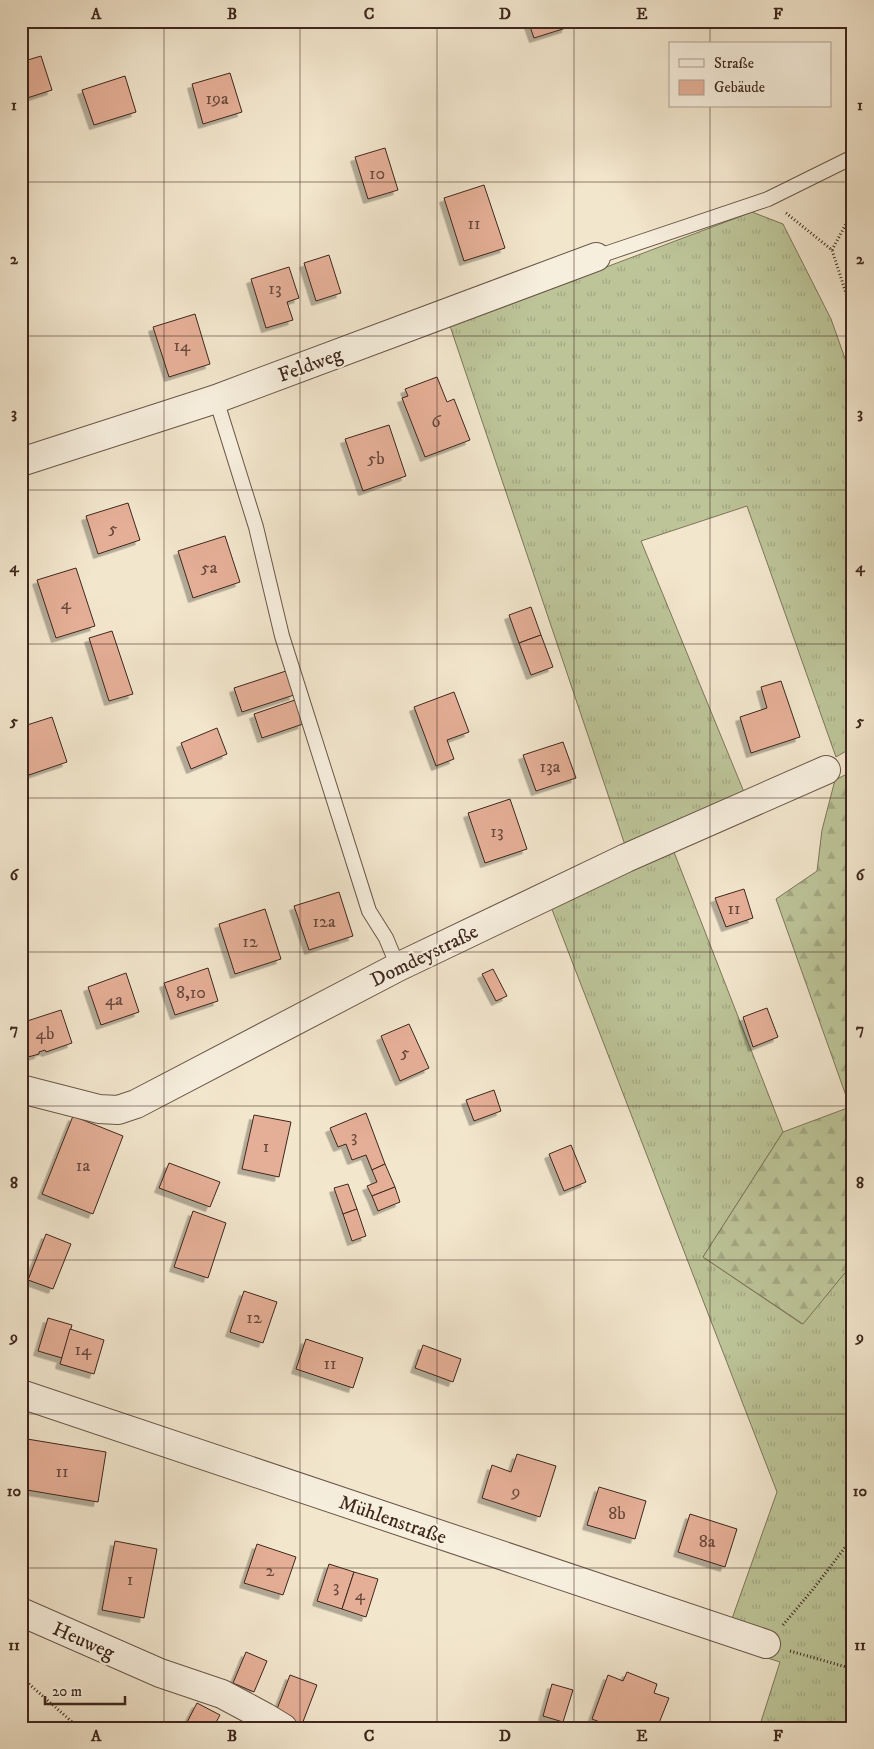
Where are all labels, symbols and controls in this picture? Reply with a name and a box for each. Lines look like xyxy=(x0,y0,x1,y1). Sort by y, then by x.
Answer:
text: A xyxy=(90,4,102,24)
text: B xyxy=(227,4,237,24)
text: C xyxy=(364,4,374,24)
text: D xyxy=(499,4,511,24)
text: E xyxy=(636,4,648,24)
text: F xyxy=(773,4,783,24)
legend xyxy=(669,42,832,108)
text: Straße xyxy=(714,54,754,73)
text: Gebäude xyxy=(714,78,765,97)
house number: 19a xyxy=(205,88,229,110)
text: 1 xyxy=(11,95,17,115)
text: 1 xyxy=(857,95,863,115)
house number: 10 xyxy=(369,163,385,185)
house number: 11 xyxy=(467,213,481,235)
text: 2 xyxy=(10,249,19,269)
text: 2 xyxy=(856,249,865,269)
house number: 13 xyxy=(268,278,282,300)
house number: 14 xyxy=(174,335,191,357)
street label: Feldweg xyxy=(275,342,346,389)
text: 3 xyxy=(11,403,17,423)
text: 3 xyxy=(857,403,863,423)
house number: 6 xyxy=(431,411,441,433)
house number: 5b xyxy=(367,448,385,470)
house number: 5 xyxy=(109,518,118,540)
text: 4 xyxy=(8,557,19,577)
house number: 5a xyxy=(201,557,218,579)
text: 4 xyxy=(854,557,865,577)
house number: 4 xyxy=(61,593,72,615)
text: 5 xyxy=(9,711,18,731)
text: 5 xyxy=(855,711,864,731)
house number: 13a xyxy=(540,756,561,778)
house number: 13 xyxy=(490,821,504,843)
text: 6 xyxy=(10,865,20,885)
text: 6 xyxy=(856,865,866,885)
house number: 11 xyxy=(727,898,741,920)
house number: 12a xyxy=(312,911,336,933)
street label: Domdeystraße xyxy=(367,920,483,993)
house number: 12 xyxy=(242,931,258,953)
house number: 8,10 xyxy=(176,982,206,1004)
house number: 4a xyxy=(105,989,123,1011)
text: 7 xyxy=(10,1019,18,1039)
text: 7 xyxy=(856,1019,864,1039)
house number: 4b xyxy=(36,1023,54,1045)
house number: 5 xyxy=(401,1042,410,1064)
house number: 3 xyxy=(351,1126,357,1148)
house number: 1 xyxy=(263,1136,269,1158)
house number: 1a xyxy=(76,1155,90,1177)
text: 8 xyxy=(10,1173,18,1193)
text: 8 xyxy=(856,1173,864,1193)
house number: 12 xyxy=(246,1307,262,1329)
text: 9 xyxy=(9,1327,18,1347)
text: 9 xyxy=(855,1327,864,1347)
house number: 14 xyxy=(75,1339,92,1361)
house number: 11 xyxy=(323,1353,337,1375)
house number: 11 xyxy=(55,1461,69,1483)
text: 10 xyxy=(7,1481,22,1501)
house number: 9 xyxy=(511,1481,520,1503)
text: 10 xyxy=(853,1481,868,1501)
street label: Mühlenstraße xyxy=(335,1490,450,1551)
house number: 8b xyxy=(608,1503,626,1525)
house number: 8a xyxy=(699,1531,716,1553)
house number: 2 xyxy=(266,1560,275,1582)
house number: 1 xyxy=(127,1569,133,1591)
house number: 3 xyxy=(333,1576,339,1598)
house number: 4 xyxy=(355,1584,366,1606)
street label: Heuweg xyxy=(49,1617,118,1666)
text: 11 xyxy=(8,1635,20,1655)
text: 11 xyxy=(854,1635,866,1655)
scale bar xyxy=(45,1674,125,1706)
text: 20 m xyxy=(52,1682,82,1701)
text: A xyxy=(90,1726,102,1746)
text: B xyxy=(227,1726,237,1746)
text: C xyxy=(364,1726,374,1746)
text: D xyxy=(499,1726,511,1746)
text: E xyxy=(636,1726,648,1746)
text: F xyxy=(773,1726,783,1746)

